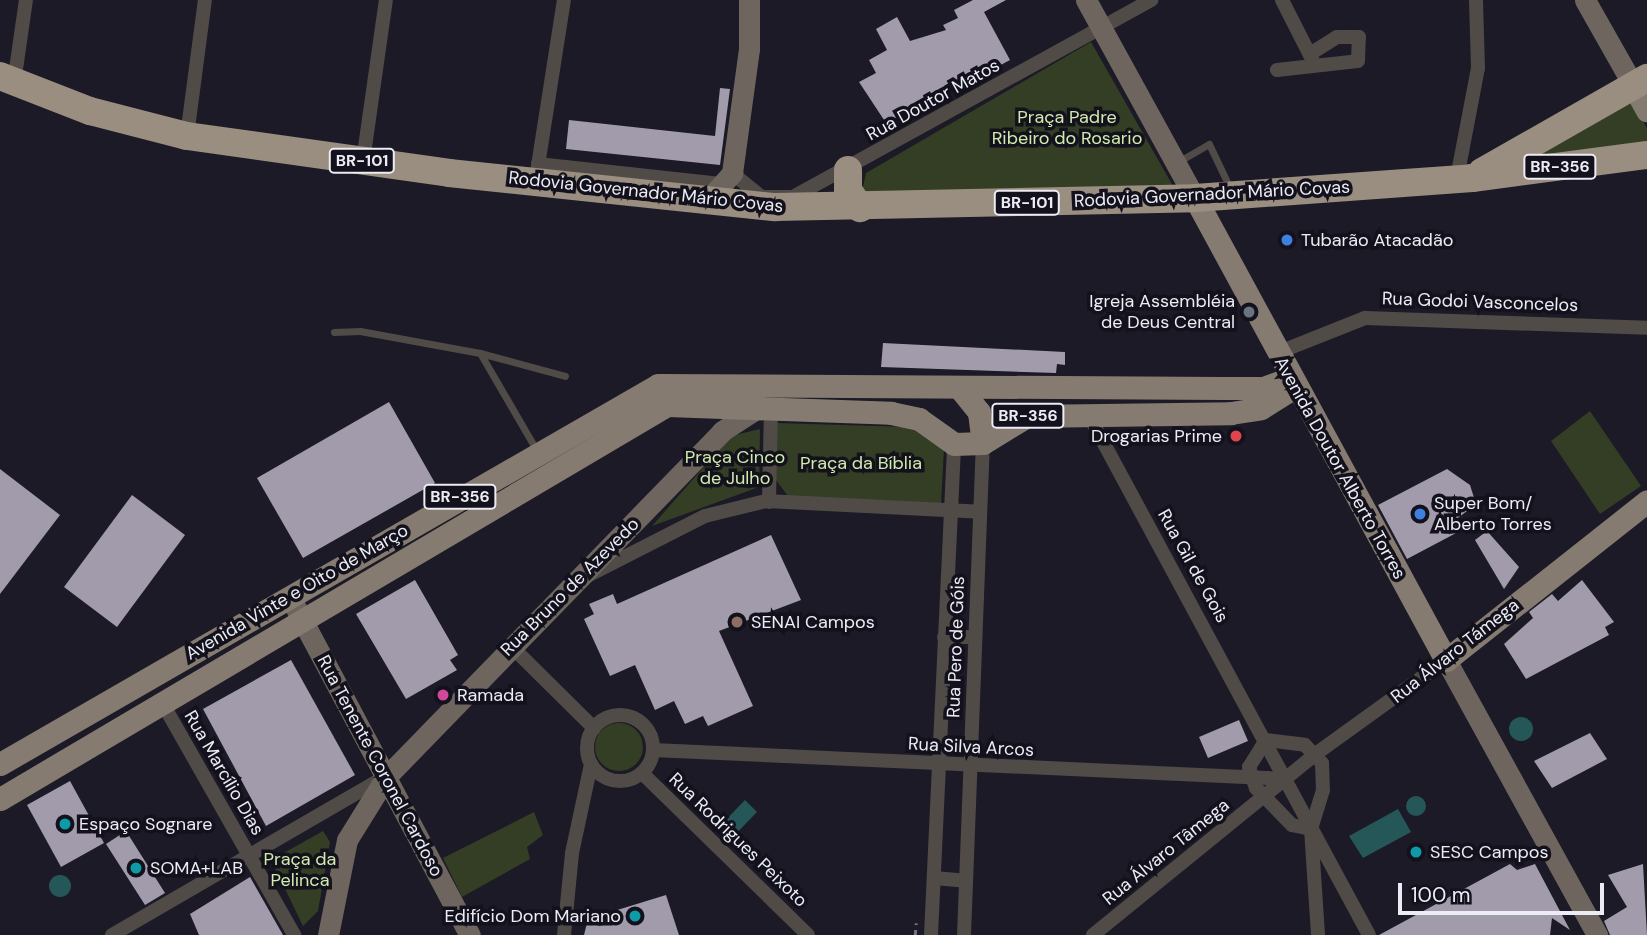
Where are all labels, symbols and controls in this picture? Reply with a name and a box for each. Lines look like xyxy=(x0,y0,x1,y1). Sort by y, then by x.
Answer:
street label: Rua Doutor Matos xyxy=(863,54,1003,146)
park label: Praça Padre Ribeiro do Rosario xyxy=(992,107,1142,150)
road number: BR-101 xyxy=(329,148,395,174)
road number: BR-356 xyxy=(1523,154,1597,180)
street label: Rodovia Governador Mário Covas xyxy=(507,167,785,217)
street label: Rodovia Governador Mário Covas xyxy=(1073,176,1351,212)
road number: BR-101 xyxy=(994,190,1060,216)
place label: Tubarão Atacadão xyxy=(1301,229,1453,251)
marker: Tubarão Atacadão xyxy=(1279,232,1295,248)
street label: Rua Godoi Vasconcelos xyxy=(1381,288,1579,316)
place label: Igreja Assembléia de Deus Central xyxy=(1089,291,1235,334)
marker: Igreja Assembléia de Deus Central xyxy=(1241,304,1257,320)
street label: Avenida Doutor Alberto Torres xyxy=(1270,353,1410,583)
road number: BR-356 xyxy=(991,404,1065,428)
place label: Drogarias Prime xyxy=(1091,425,1222,447)
marker: Drogarias Prime xyxy=(1228,428,1244,444)
park label: Praça Cinco de Julho xyxy=(685,447,785,490)
park label: Praça da Bíblia xyxy=(800,452,922,474)
road number: BR-356 xyxy=(423,484,497,510)
place label: Super Bom/ Alberto Torres xyxy=(1434,493,1552,536)
street label: Rua Gil de Gois xyxy=(1153,506,1233,626)
marker: Super Bom/ Alberto Torres xyxy=(1412,506,1428,522)
street label: Rua Bruno de Azevedo xyxy=(496,513,644,661)
street label: Avenida Vinte e Oito de Março xyxy=(182,519,412,665)
street label: Rua Pero de Góis xyxy=(943,576,969,718)
street label: Rua Álvaro Támega xyxy=(1387,594,1523,708)
place label: SENAI Campos xyxy=(751,611,875,633)
marker: SENAI Campos xyxy=(729,614,745,630)
street label: Rua Tenente Coronel Cardoso xyxy=(312,652,448,880)
place label: Ramada xyxy=(457,684,524,706)
marker: Ramada xyxy=(435,687,451,703)
street label: Rua Marcílio Dias xyxy=(180,707,268,839)
street label: Rua Silva Arcos xyxy=(907,733,1035,761)
street label: Rua Rodrigues Peixoto xyxy=(664,768,812,912)
street label: Rua Álvaro Tâmega xyxy=(1098,794,1234,910)
place label: Espaço Sognare xyxy=(79,813,212,835)
marker: Espaço Sognare xyxy=(57,816,73,832)
place label: SESC Campos xyxy=(1430,841,1548,863)
marker: SESC Campos xyxy=(1408,844,1424,860)
park label: Praça da Pelinca xyxy=(264,849,336,892)
place label: SOMA+LAB xyxy=(150,857,243,879)
marker: SOMA+LAB xyxy=(128,860,144,876)
scale bar xyxy=(1402,869,1608,913)
text: 100 m xyxy=(1411,881,1471,909)
place label: Edifício Dom Mariano xyxy=(444,905,621,927)
marker: Edifício Dom Mariano xyxy=(627,908,643,924)

